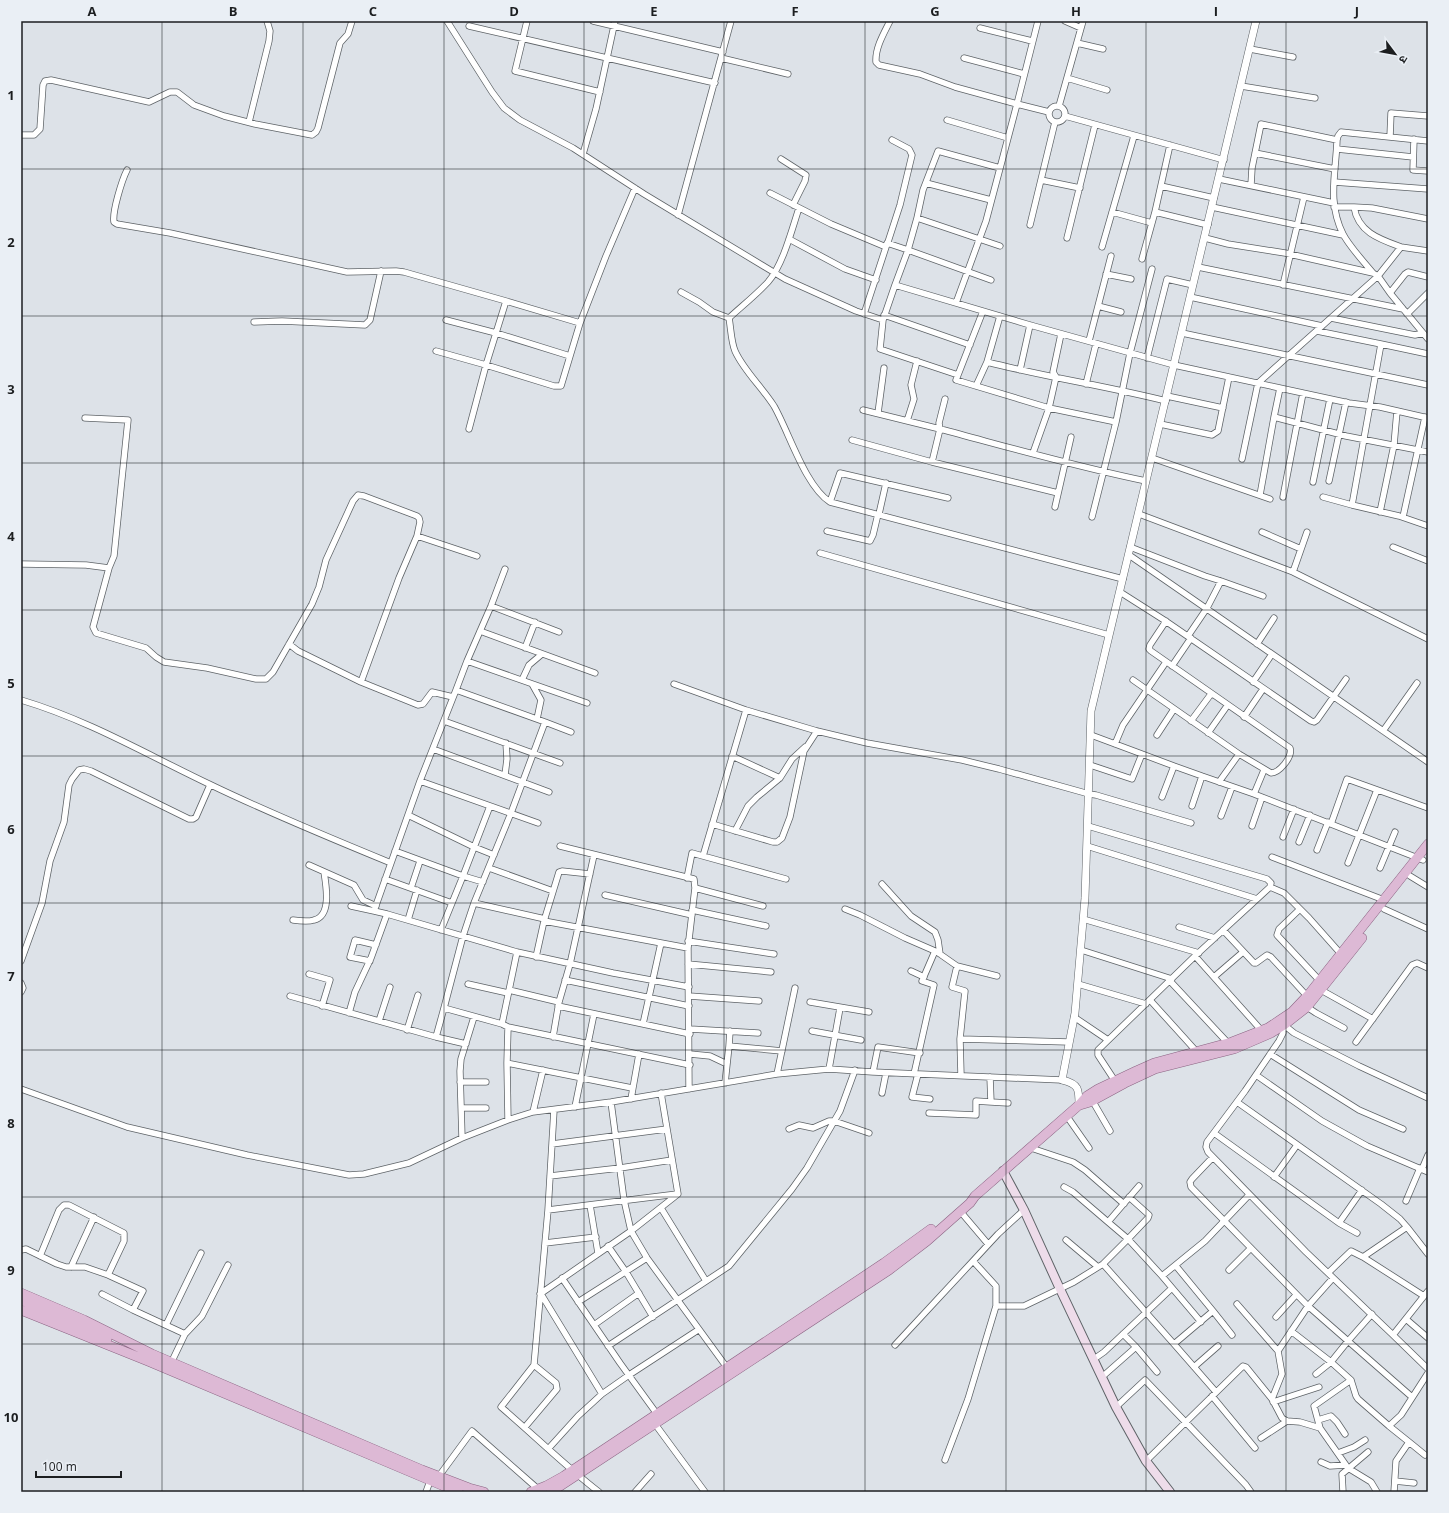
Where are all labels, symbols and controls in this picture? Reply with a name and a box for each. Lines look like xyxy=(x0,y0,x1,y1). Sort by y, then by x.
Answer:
text: A xyxy=(88,2,97,20)
text: B xyxy=(229,2,238,20)
text: C xyxy=(369,2,377,20)
text: D xyxy=(509,2,519,20)
text: E xyxy=(650,2,658,20)
text: F xyxy=(791,2,799,20)
text: G xyxy=(930,2,940,20)
text: H xyxy=(1071,2,1081,20)
text: I xyxy=(1214,2,1218,20)
text: J xyxy=(1354,2,1359,20)
north arrow xyxy=(1375,34,1415,74)
text: उ xyxy=(1396,53,1412,67)
text: 1 xyxy=(7,86,15,104)
text: 2 xyxy=(7,233,15,251)
text: 3 xyxy=(7,380,15,398)
text: 4 xyxy=(7,527,15,545)
text: 5 xyxy=(7,674,15,692)
text: 6 xyxy=(7,820,15,838)
text: 7 xyxy=(7,967,15,985)
text: 8 xyxy=(7,1114,15,1132)
text: 9 xyxy=(7,1261,15,1279)
text: 10 xyxy=(4,1408,18,1426)
scale bar xyxy=(36,1453,121,1479)
text: 100 m xyxy=(42,1458,77,1475)

